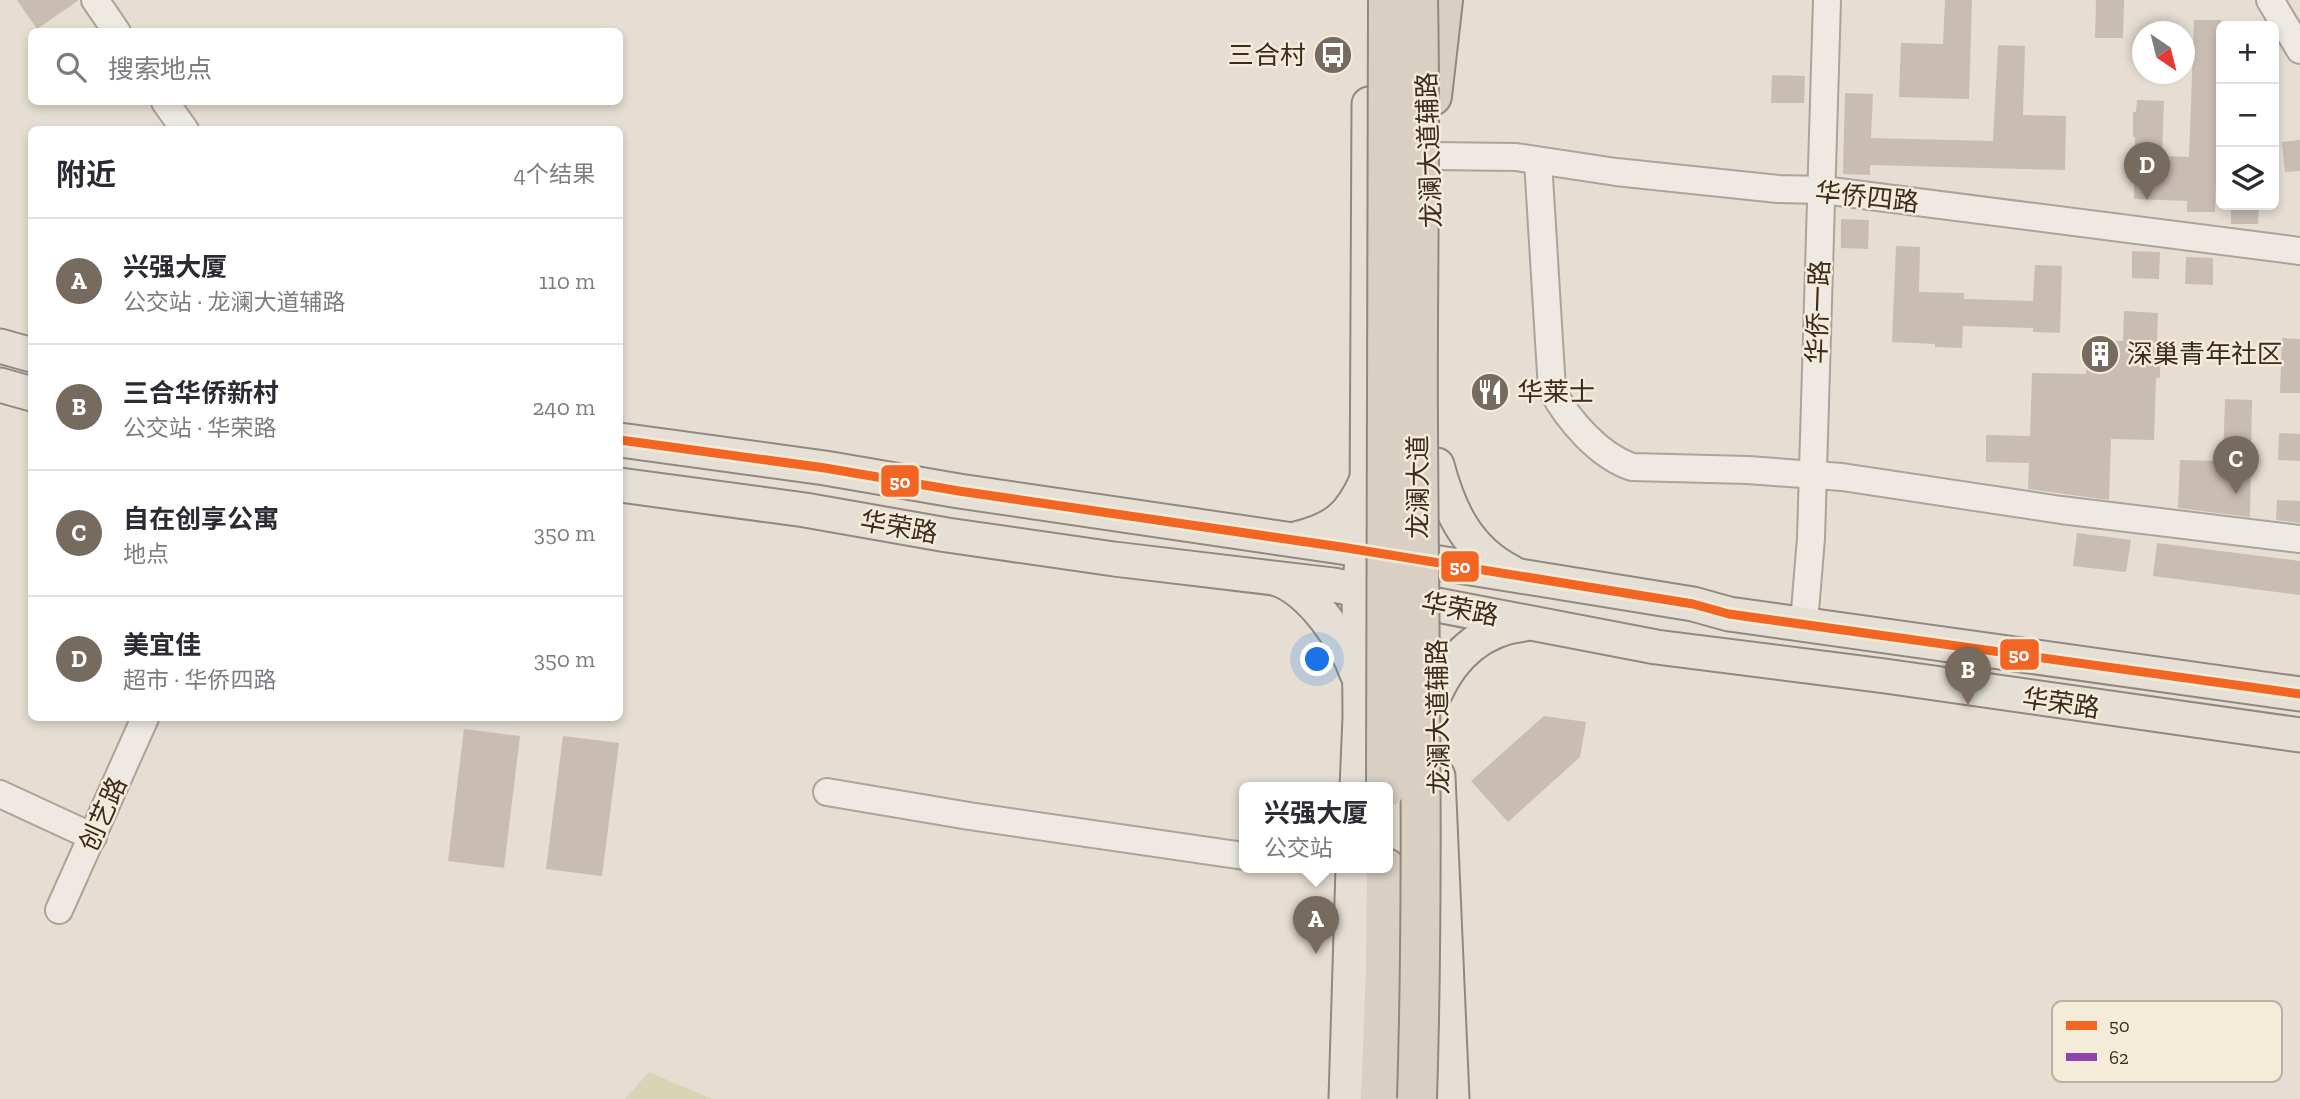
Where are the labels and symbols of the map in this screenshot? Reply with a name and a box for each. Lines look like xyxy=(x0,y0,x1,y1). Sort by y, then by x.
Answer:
north arrow xyxy=(2132,21,2195,84)
bus stop icon: 三合村 xyxy=(1312,34,1354,76)
place label: 三合村 xyxy=(1228,39,1306,71)
street label: 龙澜大道辅路 xyxy=(1410,71,1448,229)
pin: D xyxy=(2124,142,2170,200)
street label: 华侨四路 xyxy=(1814,176,1920,218)
street label: 华侨一路 xyxy=(1800,259,1836,365)
building icon: 深巢青年社区 xyxy=(2079,333,2121,375)
place label: 深巢青年社区 xyxy=(2127,338,2283,370)
restaurant icon: 华莱士 xyxy=(1469,371,1511,413)
place label: 华莱士 xyxy=(1517,376,1595,408)
street label: 龙澜大道 xyxy=(1402,435,1434,539)
pin: C xyxy=(2213,436,2259,494)
line badge: 50 xyxy=(880,464,920,498)
text: 50 xyxy=(890,470,910,493)
street label: 华荣路 xyxy=(858,504,940,550)
line badge: 50 xyxy=(1440,550,1480,583)
text: 50 xyxy=(1450,555,1470,578)
street label: 华荣路 xyxy=(1419,586,1501,632)
line badge: 50 xyxy=(1999,638,2040,671)
street label: 龙澜大道辅路 xyxy=(1421,639,1455,795)
your location xyxy=(1300,642,1334,676)
text: 50 xyxy=(2009,643,2029,666)
pin: B xyxy=(1945,647,1991,705)
street label: 华荣路 xyxy=(2020,682,2102,724)
street label: 创艺路 xyxy=(73,772,133,856)
pin: A xyxy=(1293,896,1339,954)
legend xyxy=(2052,1001,2282,1082)
text: 50 xyxy=(2109,1014,2130,1037)
text: 62 xyxy=(2109,1046,2129,1069)

